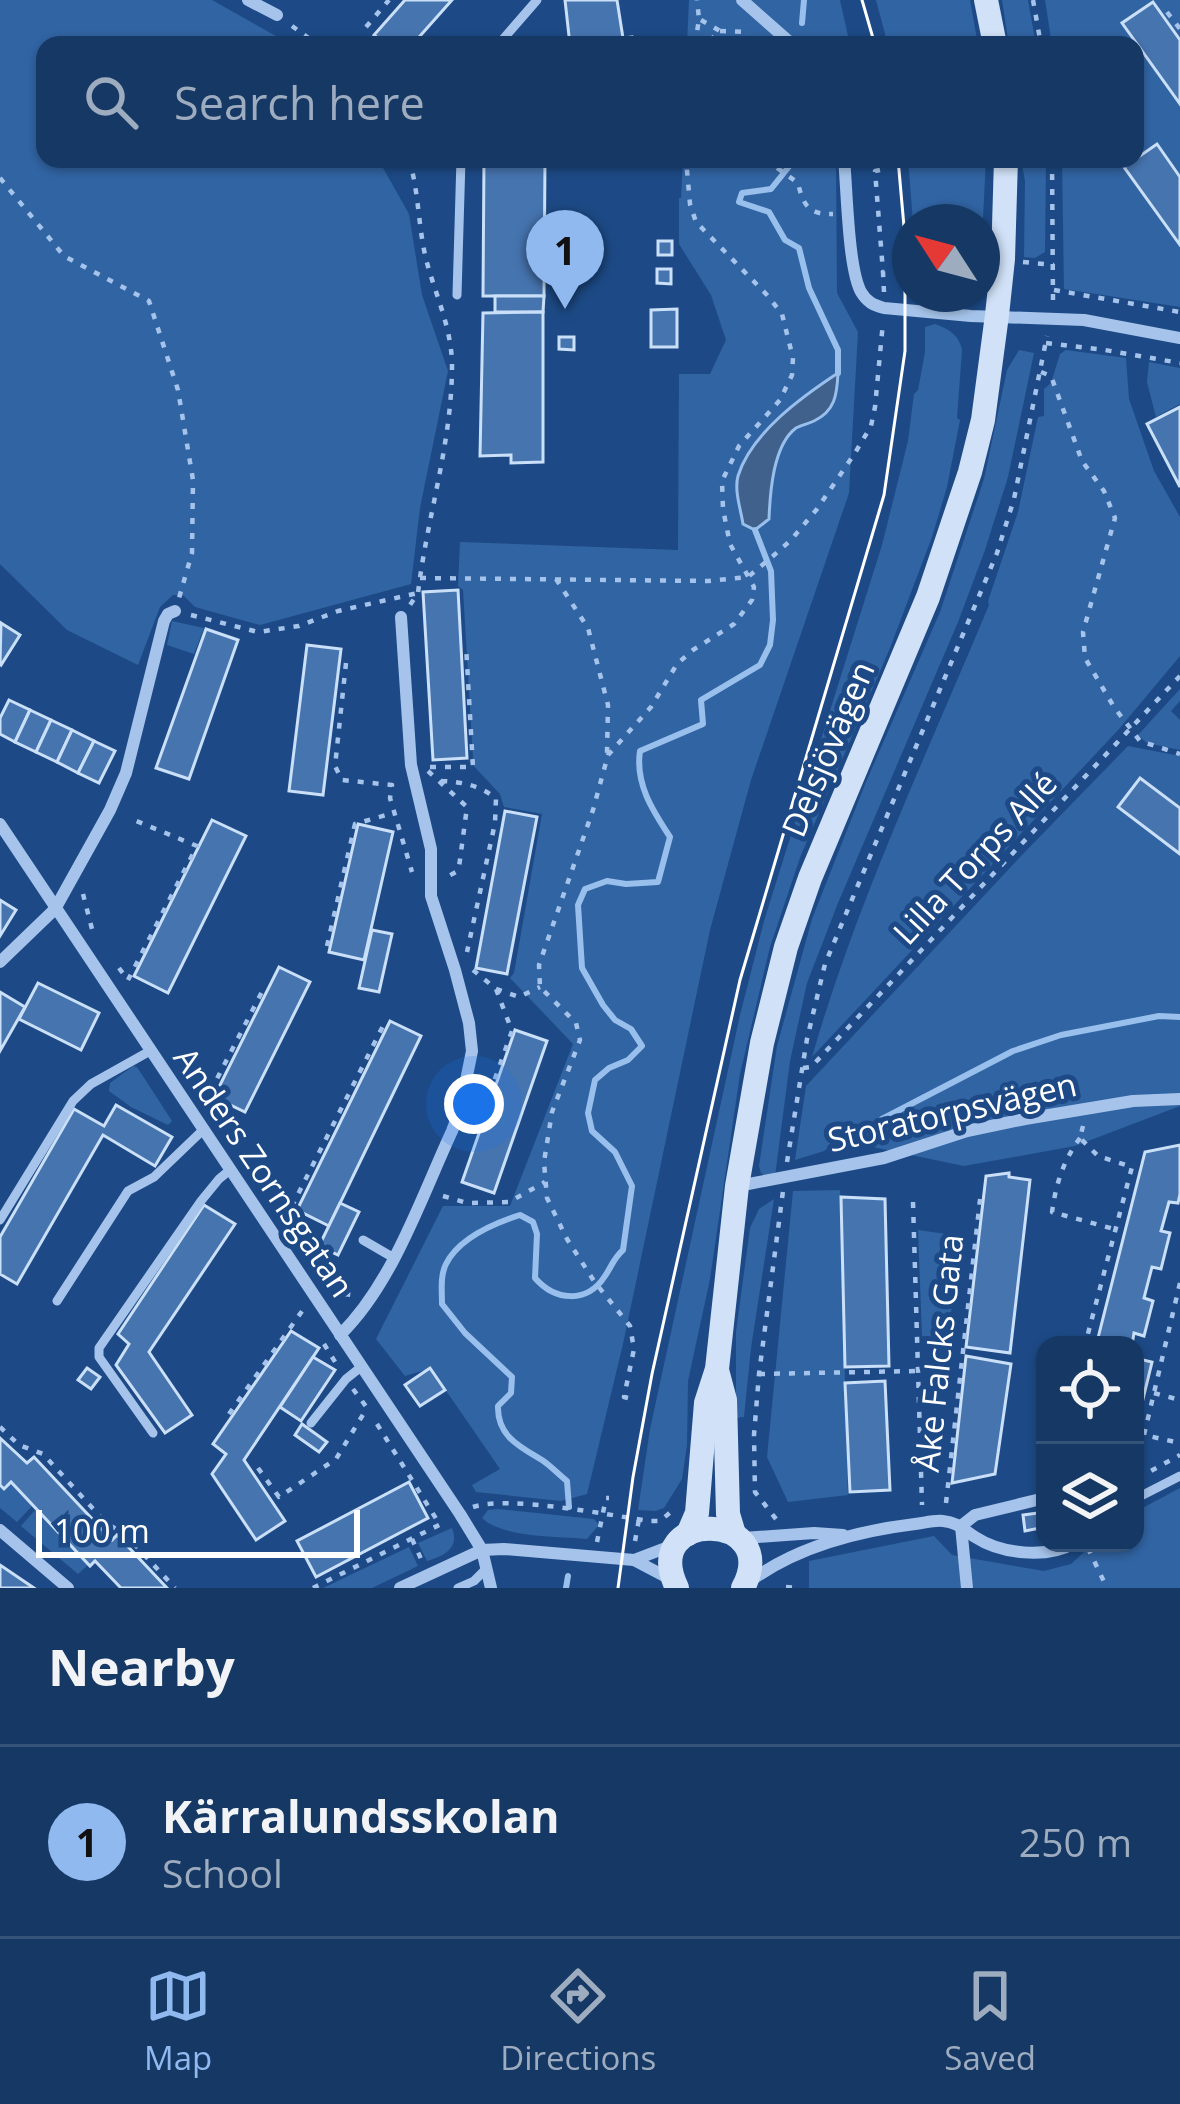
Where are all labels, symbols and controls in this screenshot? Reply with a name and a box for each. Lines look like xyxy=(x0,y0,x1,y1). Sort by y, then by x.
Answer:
search box xyxy=(36,36,1144,168)
icon: search xyxy=(78,69,144,135)
text: Search here xyxy=(174,72,425,133)
north arrow xyxy=(892,204,1000,312)
pin: 1 xyxy=(526,210,604,309)
street label: Delsjövägen xyxy=(770,654,885,843)
street label: Lilla Torps Allé xyxy=(883,761,1067,954)
street label: Anders Zornsgatan xyxy=(164,1038,365,1306)
street label: Storatorpsvägen xyxy=(823,1061,1081,1162)
your location xyxy=(444,1074,504,1134)
street label: Åke Falcks Gata xyxy=(904,1232,973,1474)
map controls xyxy=(1036,1336,1144,1552)
button: locate xyxy=(1036,1336,1144,1444)
button: layers xyxy=(1036,1444,1144,1552)
scale bar xyxy=(36,1504,360,1557)
text: 100 m xyxy=(54,1508,150,1553)
text: Nearby xyxy=(48,1631,235,1701)
text: Kärralundsskolan xyxy=(162,1785,559,1846)
text: 1 xyxy=(76,1815,98,1868)
text: 250 m xyxy=(1019,1815,1132,1868)
text: School xyxy=(162,1846,283,1899)
tab: Map xyxy=(144,1963,212,2080)
tab: Directions xyxy=(500,1963,656,2080)
tab: Saved xyxy=(944,1963,1036,2080)

